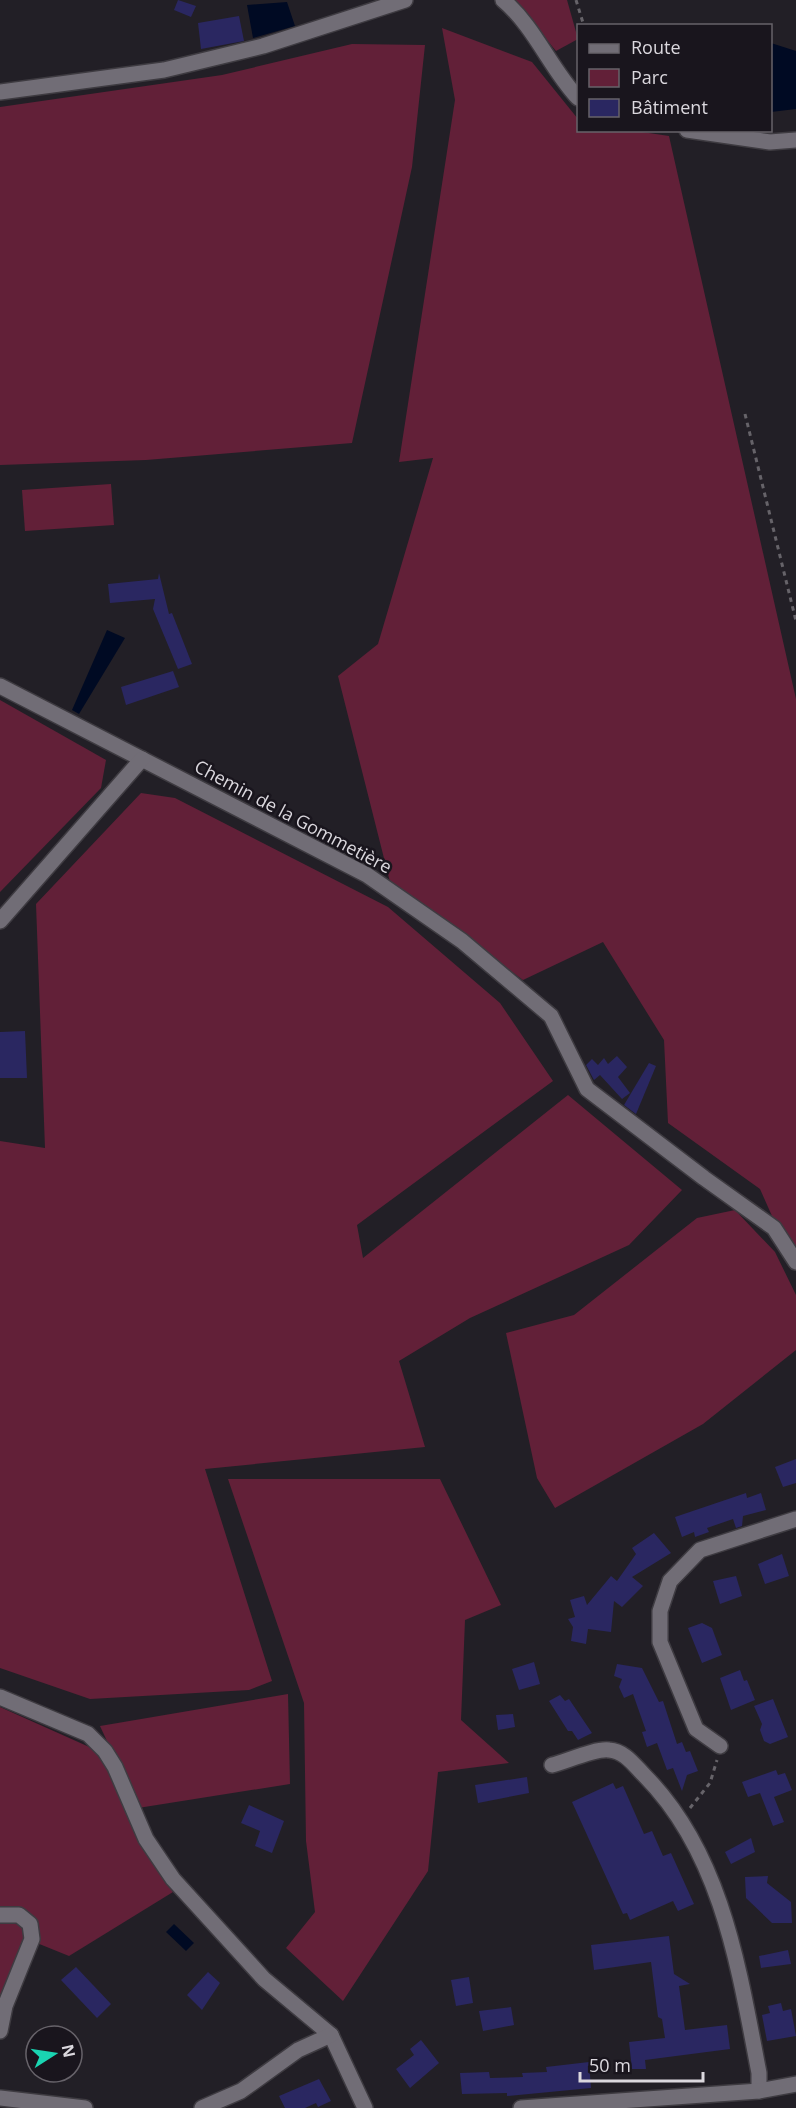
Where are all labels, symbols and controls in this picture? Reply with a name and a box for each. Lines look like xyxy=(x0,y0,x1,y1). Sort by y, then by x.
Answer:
legend xyxy=(577,24,772,132)
text: Route xyxy=(631,35,681,59)
text: Parc xyxy=(631,65,668,89)
text: Bâtiment xyxy=(631,95,708,119)
street label: Chemin de la Gommetière xyxy=(191,754,396,878)
north arrow xyxy=(24,2024,84,2084)
text: N xyxy=(57,2042,81,2060)
scale bar xyxy=(580,2045,703,2083)
text: 50 m xyxy=(589,2053,631,2077)

